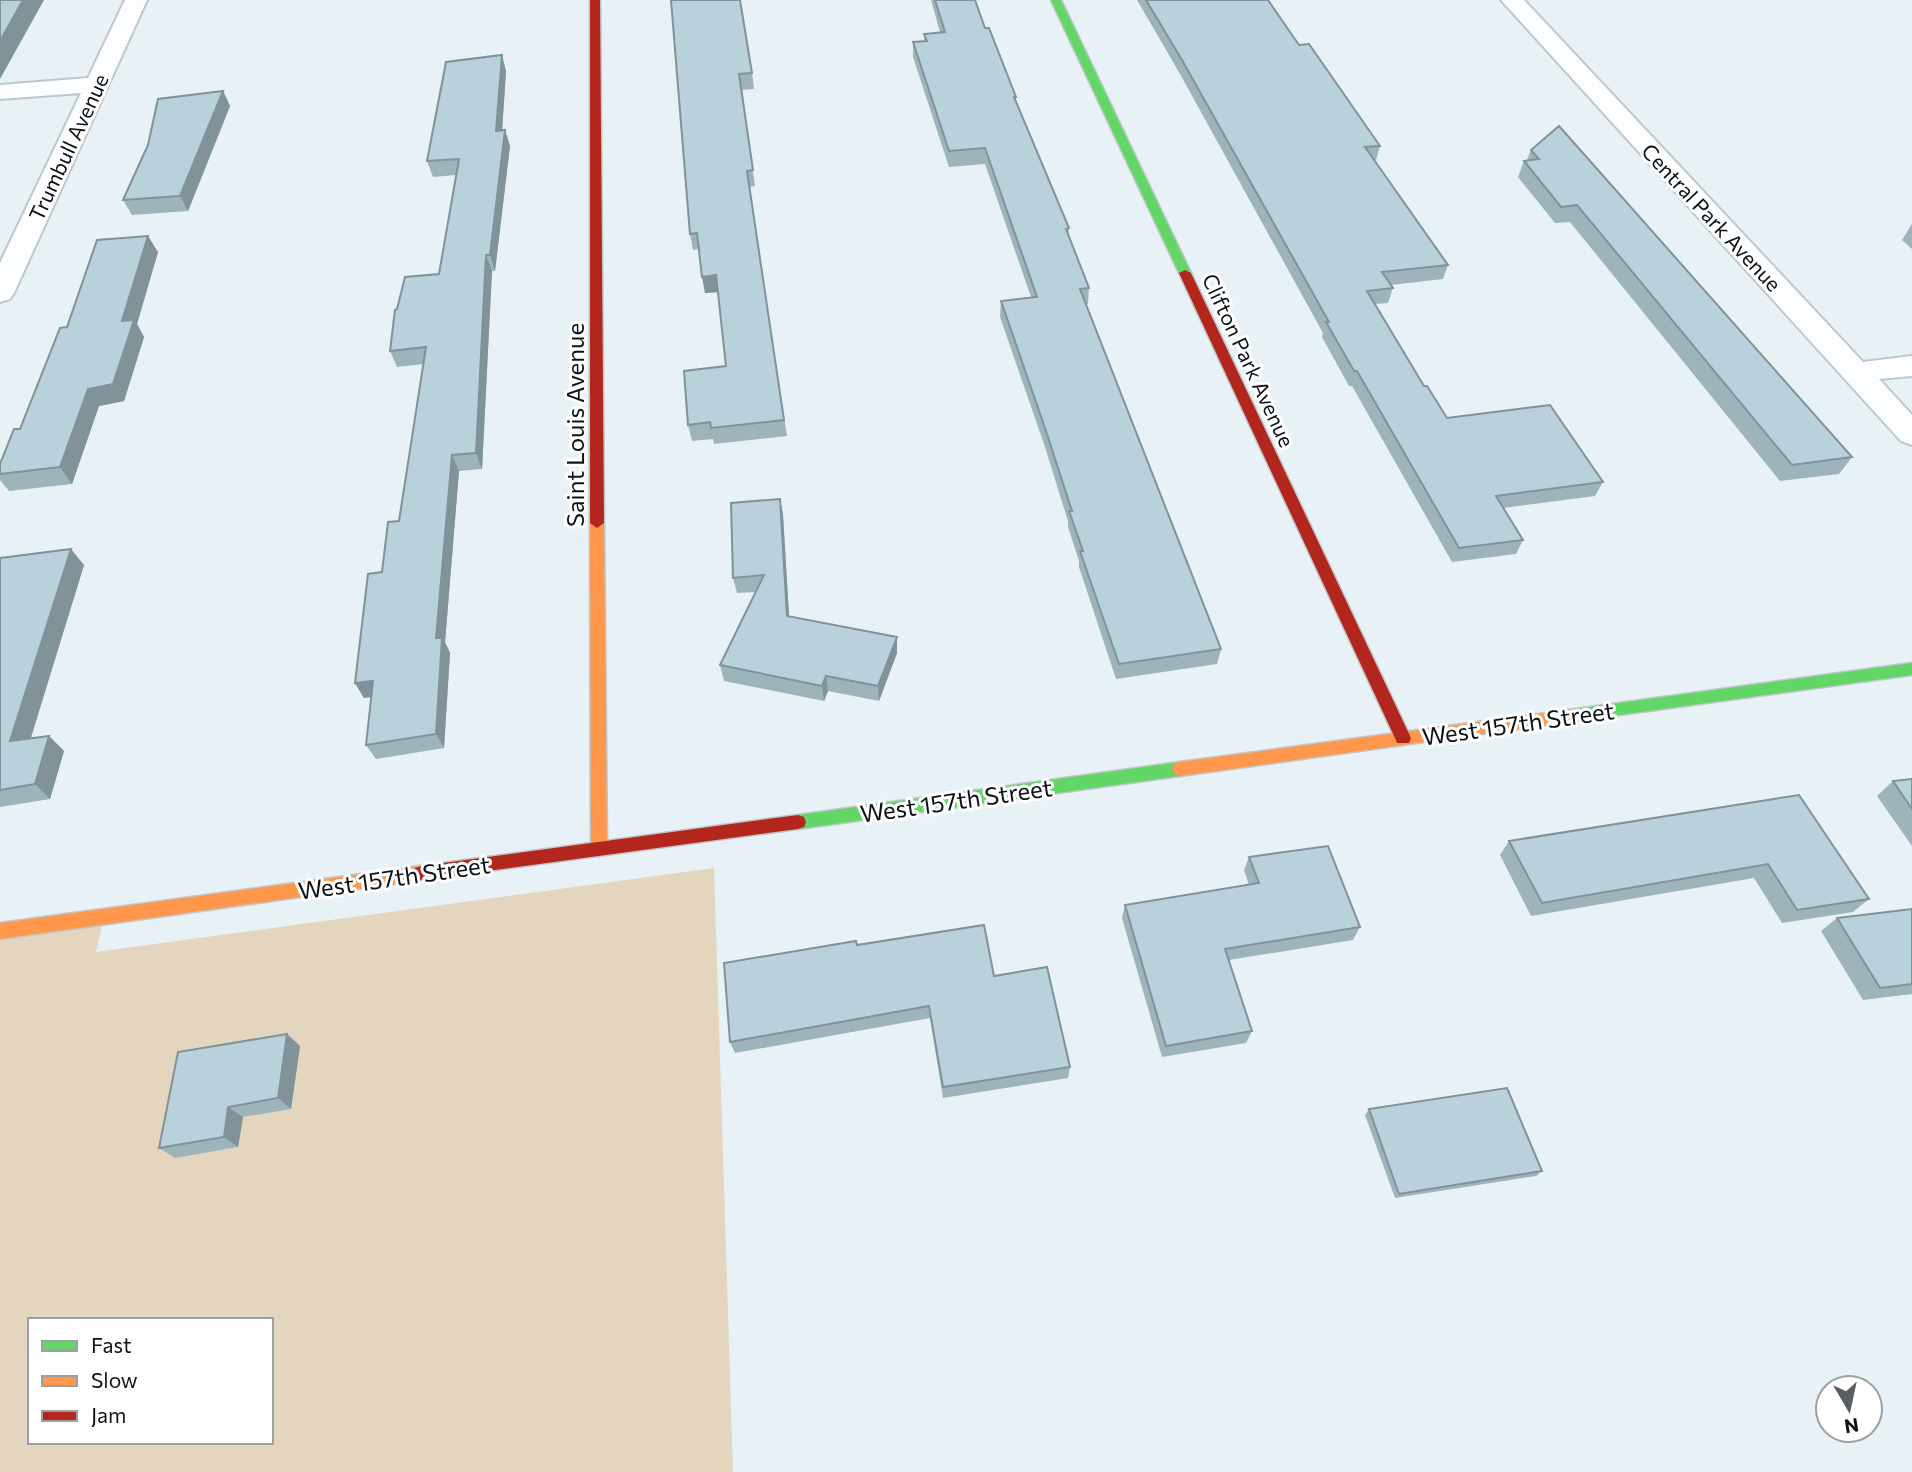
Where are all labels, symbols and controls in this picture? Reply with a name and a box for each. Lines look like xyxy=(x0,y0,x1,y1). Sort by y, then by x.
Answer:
street label: Trumbull Avenue xyxy=(23,70,113,224)
street label: Central Park Avenue xyxy=(1637,138,1787,296)
street label: Clifton Park Avenue xyxy=(1198,269,1300,451)
street label: Saint Louis Avenue xyxy=(560,323,589,527)
street label: West 157th Street xyxy=(1420,695,1616,751)
street label: West 157th Street xyxy=(858,772,1054,828)
street label: West 157th Street xyxy=(296,849,492,905)
legend xyxy=(28,1318,273,1444)
text: Fast xyxy=(91,1332,132,1357)
text: Slow xyxy=(91,1367,138,1392)
north arrow xyxy=(1814,1374,1884,1444)
text: Jam xyxy=(91,1402,126,1427)
text: N xyxy=(1843,1414,1861,1439)

